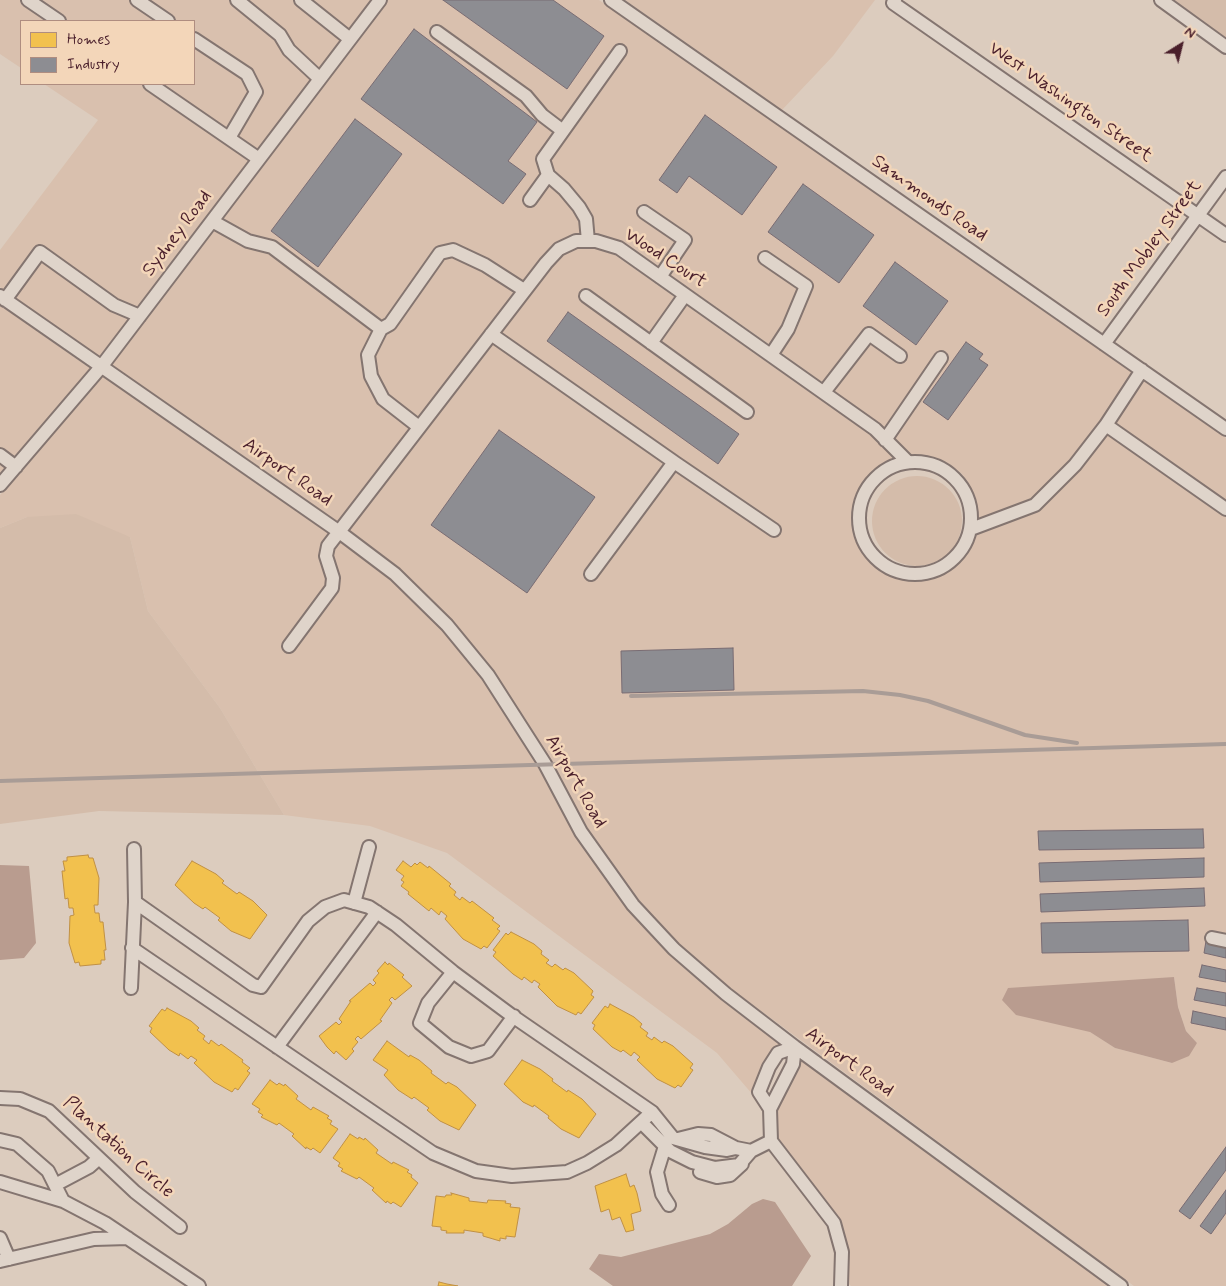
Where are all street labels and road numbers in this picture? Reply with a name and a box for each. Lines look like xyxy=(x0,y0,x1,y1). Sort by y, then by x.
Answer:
street label: West Washington Street xyxy=(984,38,1156,168)
street label: Sammonds Road xyxy=(867,151,991,247)
street label: South Mobley Street xyxy=(1093,176,1207,322)
street label: Sydney Road xyxy=(138,186,218,282)
street label: Wood Court xyxy=(620,224,710,294)
street label: Airport Road xyxy=(238,434,336,512)
street label: Airport Road xyxy=(539,731,611,833)
street label: Airport Road xyxy=(800,1023,898,1103)
street label: Plantation Circle xyxy=(58,1092,178,1204)

